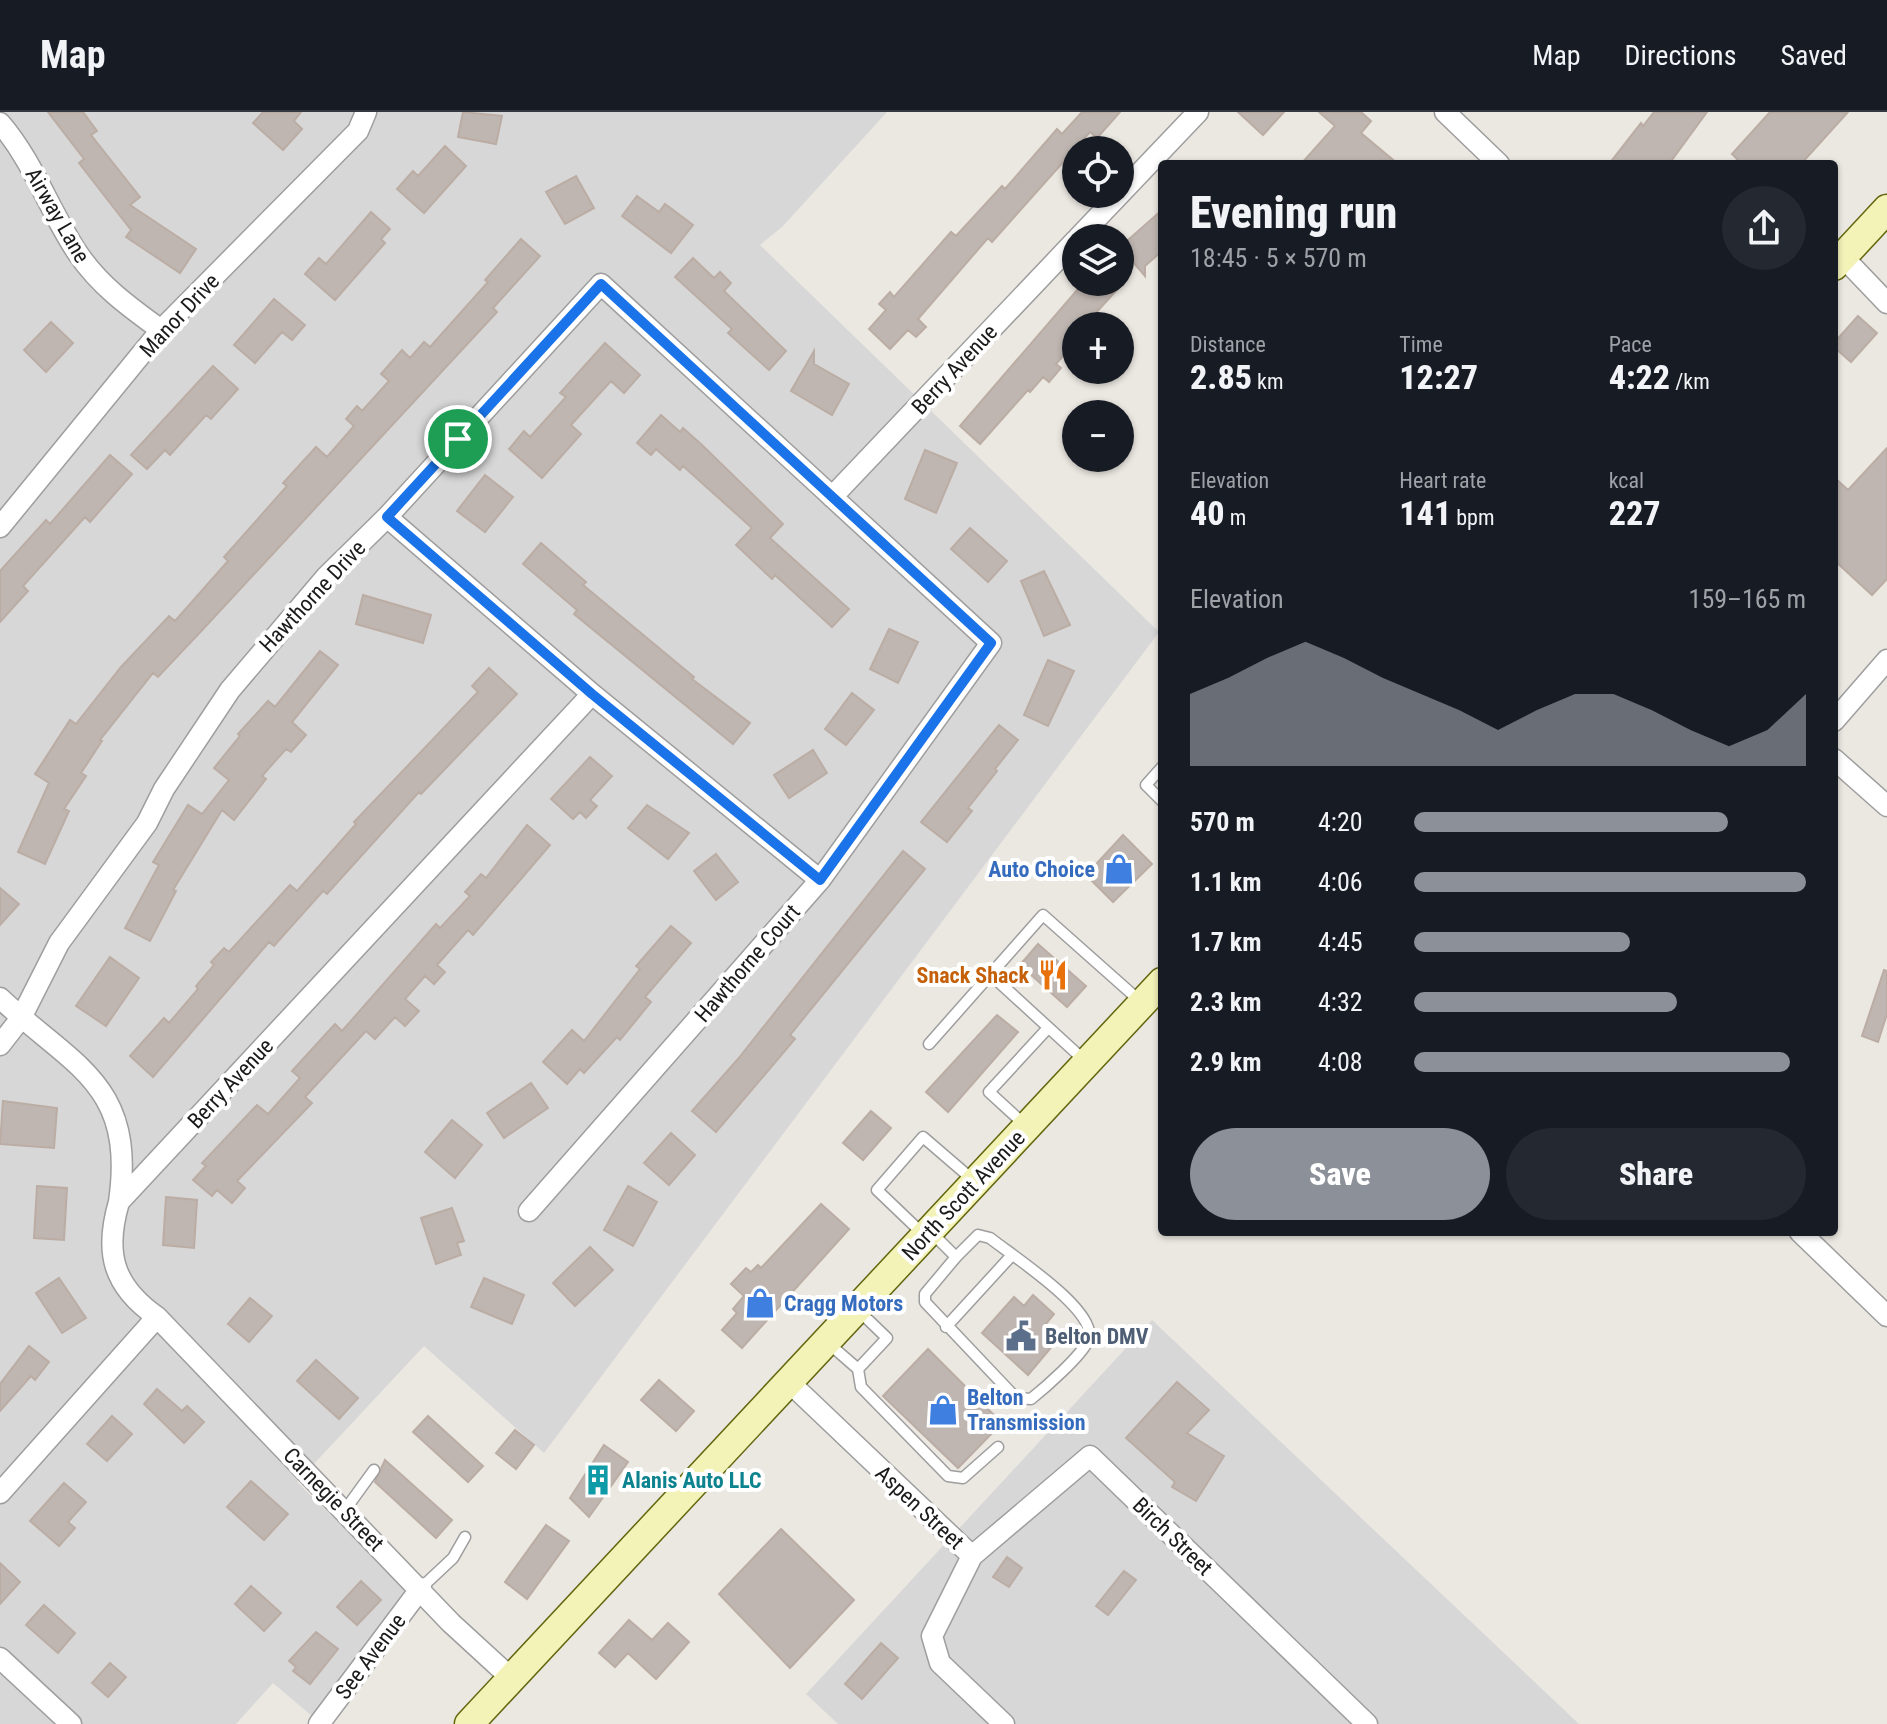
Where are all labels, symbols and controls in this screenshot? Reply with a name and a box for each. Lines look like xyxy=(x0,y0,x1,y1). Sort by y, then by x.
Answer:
text: Map xyxy=(40,33,106,77)
text: Map xyxy=(1532,39,1581,72)
text: Directions xyxy=(1625,39,1736,72)
text: Saved xyxy=(1780,39,1847,72)
map controls xyxy=(1062,136,1134,472)
button: locate xyxy=(1062,136,1134,208)
street label: Airway Lane xyxy=(20,163,95,267)
button: share xyxy=(1722,186,1806,270)
text: Evening run xyxy=(1190,187,1397,239)
button: layers xyxy=(1062,224,1134,296)
text: 18:45 · 5 × 570 m xyxy=(1190,243,1367,273)
street label: Manor Drive xyxy=(135,269,224,362)
button: + xyxy=(1062,312,1134,384)
street label: Berry Avenue xyxy=(907,319,1002,419)
text: Distance xyxy=(1190,332,1266,357)
text: Time xyxy=(1399,332,1443,357)
text: Pace xyxy=(1609,332,1652,357)
text: 2.85 xyxy=(1190,357,1252,397)
text: 12:27 xyxy=(1399,357,1478,397)
text: 4:22 xyxy=(1609,357,1670,397)
text: km xyxy=(1252,369,1283,394)
text: /km xyxy=(1670,369,1710,394)
button: − xyxy=(1062,400,1134,472)
pin xyxy=(424,405,492,473)
icon: arrive xyxy=(436,417,480,461)
text: Elevation xyxy=(1190,468,1269,493)
text: Heart rate xyxy=(1399,468,1486,493)
text: kcal xyxy=(1609,468,1644,493)
text: 40 xyxy=(1190,493,1225,533)
text: 141 xyxy=(1399,493,1451,533)
text: 227 xyxy=(1609,493,1661,533)
text: m xyxy=(1225,505,1246,530)
text: bpm xyxy=(1451,505,1495,530)
street label: Hawthorne Drive xyxy=(254,535,370,657)
text: Elevation xyxy=(1190,584,1284,614)
text: 159–165 m xyxy=(1689,584,1806,614)
text: 570 m xyxy=(1190,807,1255,837)
text: 4:20 xyxy=(1318,807,1363,837)
shop icon: Auto Choice xyxy=(1102,852,1136,886)
place label: Auto Choice xyxy=(988,857,1095,882)
text: 1.1 km xyxy=(1190,867,1262,897)
text: 4:06 xyxy=(1318,867,1363,897)
street label: Hawthorne Court xyxy=(690,900,805,1027)
text: 1.7 km xyxy=(1190,927,1262,957)
text: 4:45 xyxy=(1318,927,1363,957)
restaurant icon: Snack Shack xyxy=(1036,958,1070,992)
place label: Snack Shack xyxy=(917,963,1029,988)
text: 2.3 km xyxy=(1190,987,1262,1017)
text: 4:32 xyxy=(1318,987,1363,1017)
street label: Berry Avenue xyxy=(183,1033,278,1133)
text: 2.9 km xyxy=(1190,1047,1262,1077)
text: 4:08 xyxy=(1318,1047,1363,1077)
street label: North Scott Avenue xyxy=(897,1125,1030,1265)
button: Save xyxy=(1190,1128,1490,1220)
button: Share xyxy=(1506,1128,1806,1220)
shop icon: Cragg Motors xyxy=(743,1286,777,1320)
place label: Cragg Motors xyxy=(784,1291,903,1316)
public building icon: Belton DMV xyxy=(1004,1319,1038,1353)
place label: Belton DMV xyxy=(1045,1324,1149,1349)
place label: Belton Transmission xyxy=(967,1385,1086,1435)
shop icon: Belton Transmission xyxy=(926,1393,960,1427)
street label: Carnegie Street xyxy=(278,1443,389,1556)
street label: Aspen Street xyxy=(870,1460,969,1554)
building icon: Alanis Auto LLC xyxy=(581,1463,615,1497)
place label: Alanis Auto LLC xyxy=(622,1468,762,1493)
street label: Birch Street xyxy=(1128,1492,1218,1580)
street label: See Avenue xyxy=(330,1609,411,1704)

